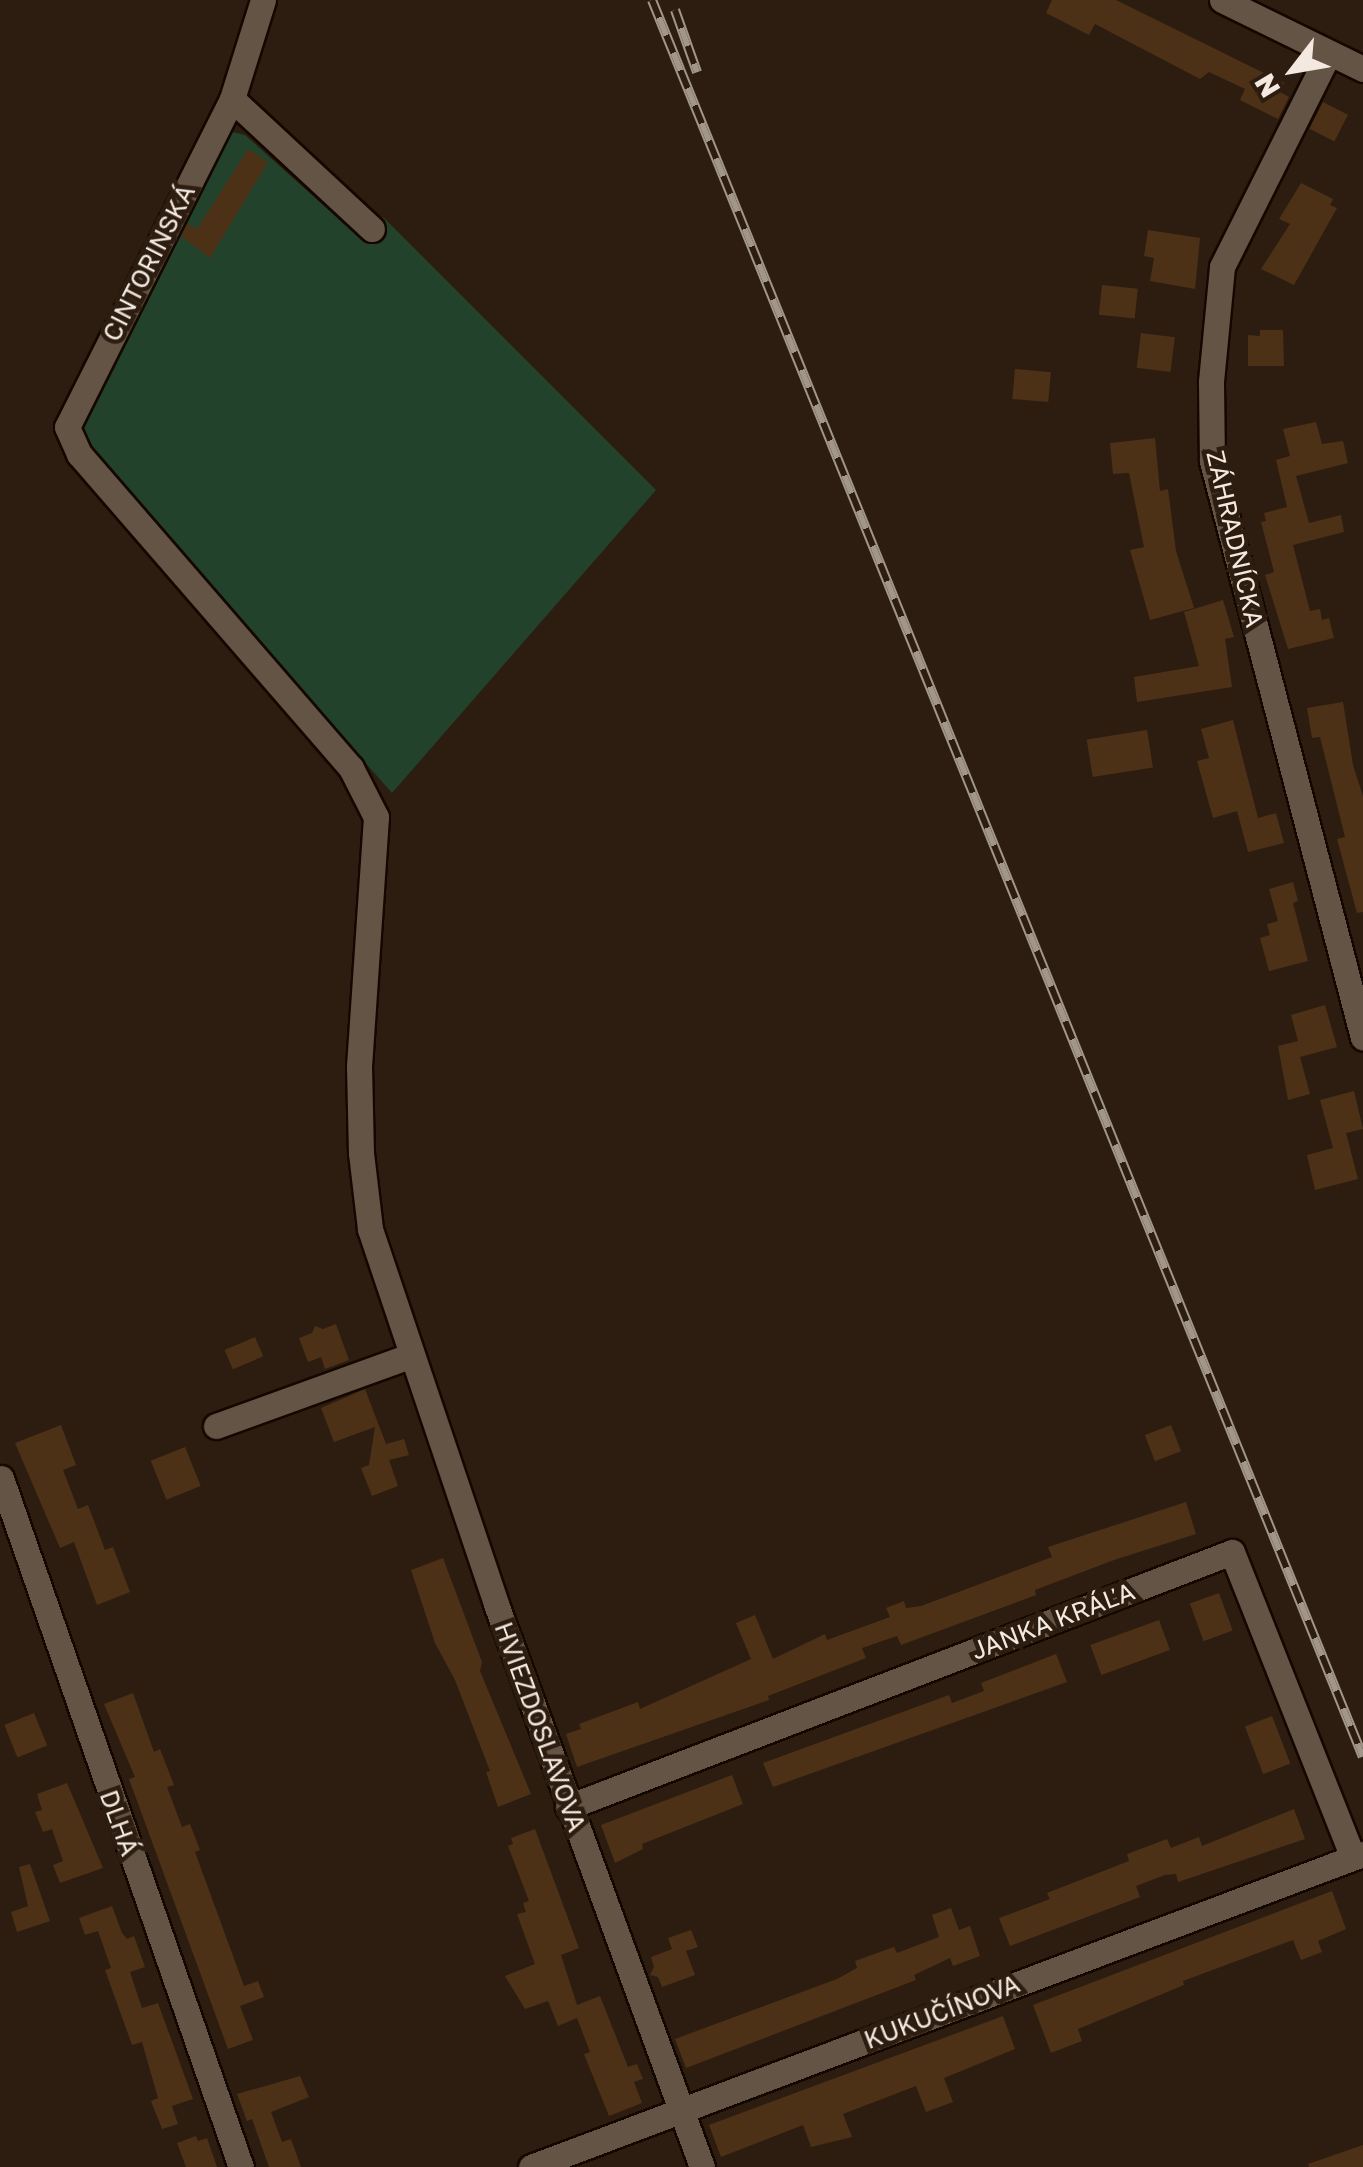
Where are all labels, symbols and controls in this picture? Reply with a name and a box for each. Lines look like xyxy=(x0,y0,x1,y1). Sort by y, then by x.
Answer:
north arrow xyxy=(1243,20,1343,120)
text: N xyxy=(1247,68,1286,103)
street label: CINTORINSKÁ xyxy=(97,180,201,346)
street label: ZÁHRADNÍCKA xyxy=(1200,448,1270,630)
street label: JANKA KRÁĽA xyxy=(967,1576,1139,1666)
street label: HVIEZDOSLAVOVA xyxy=(488,1618,592,1836)
street label: DLHÁ xyxy=(93,1786,145,1860)
street label: KUKUČÍNOVA xyxy=(860,1969,1024,2055)

